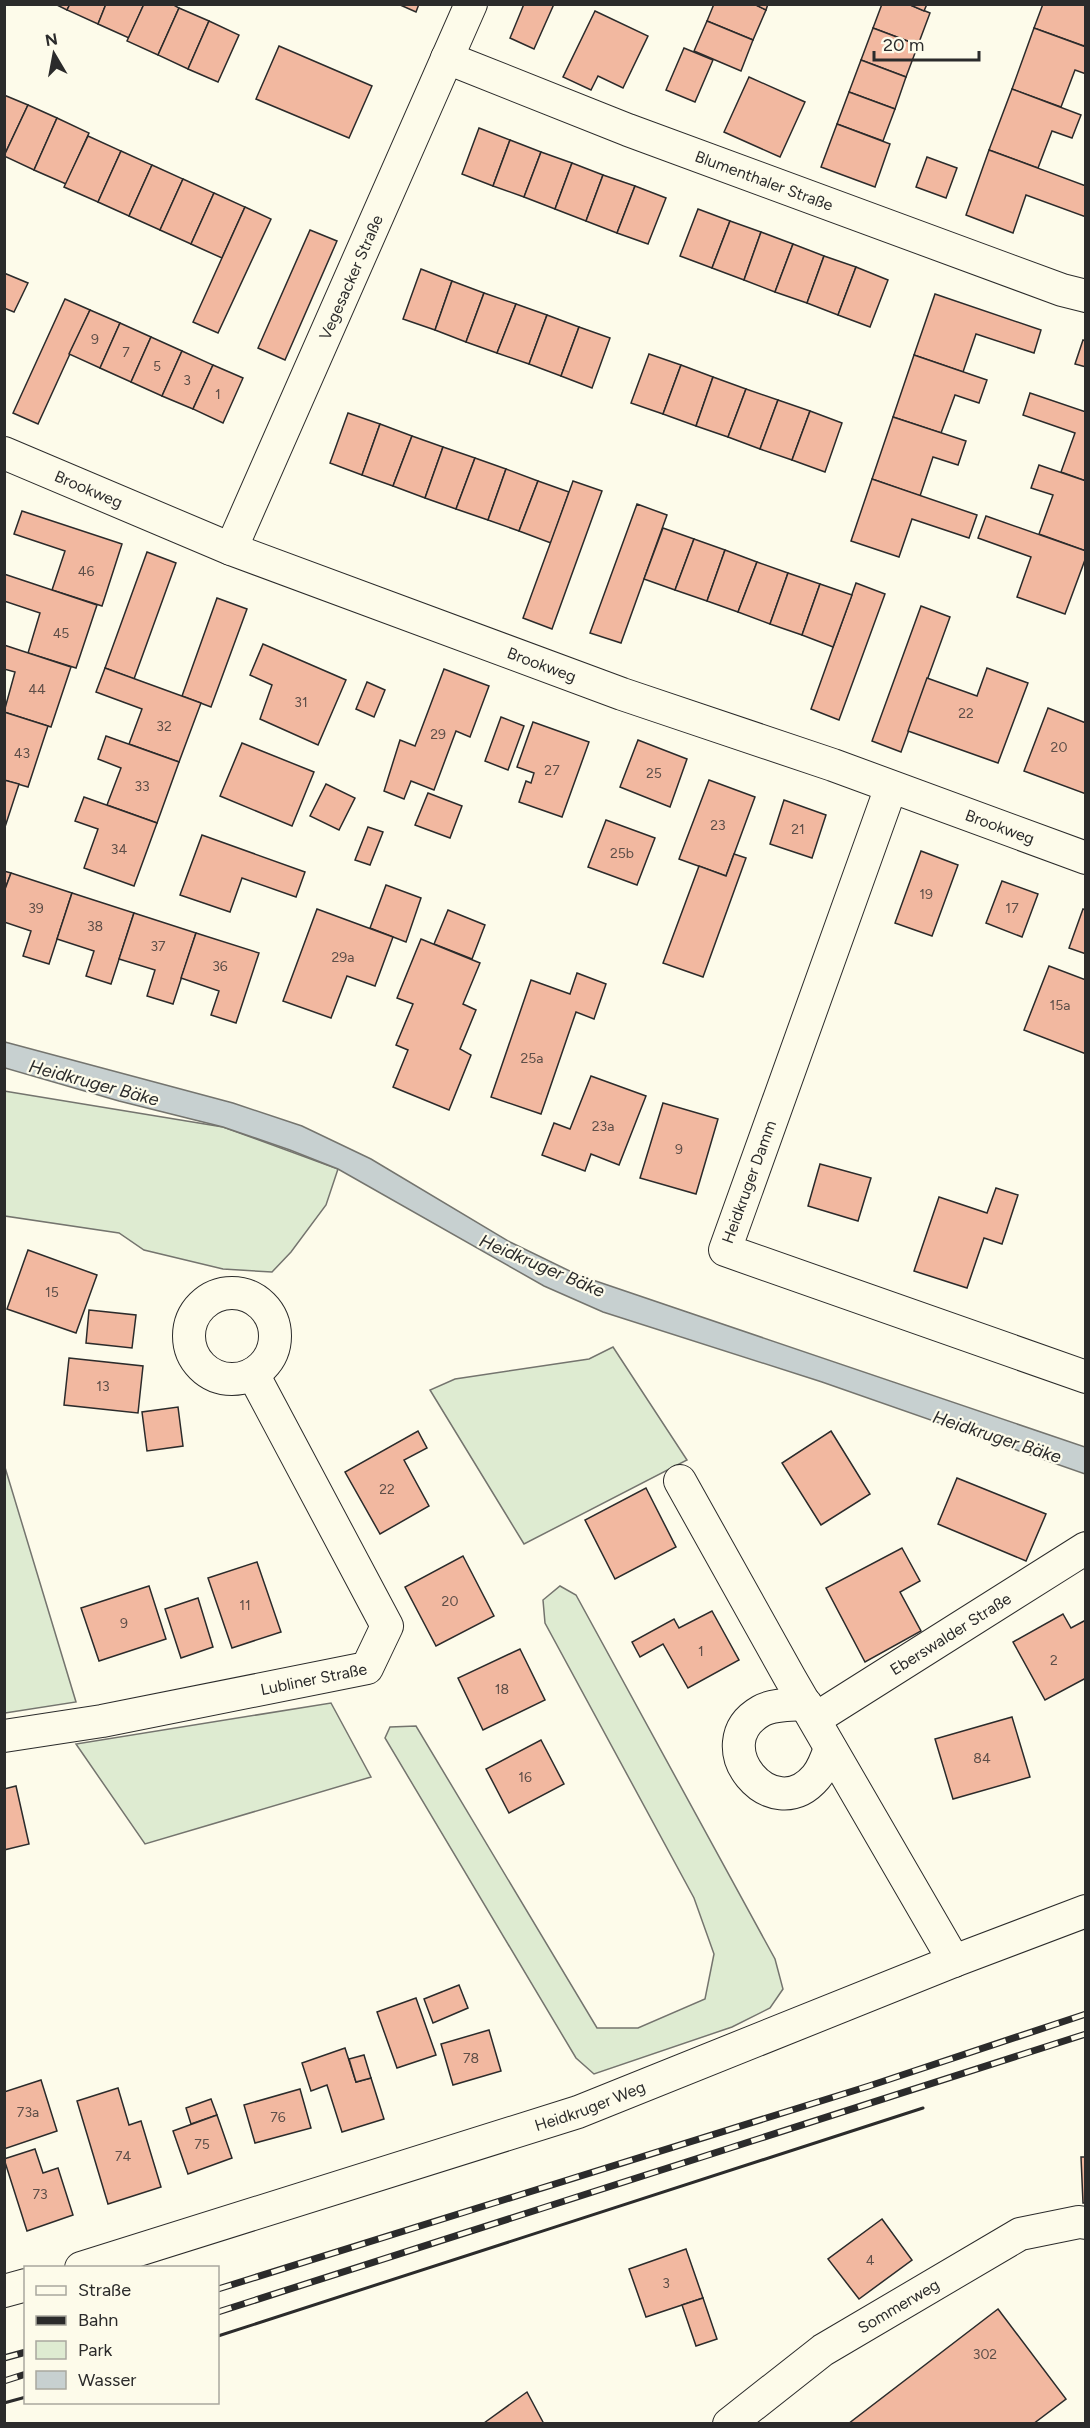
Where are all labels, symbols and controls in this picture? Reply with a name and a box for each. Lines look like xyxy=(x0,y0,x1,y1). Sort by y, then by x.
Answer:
north arrow xyxy=(24,24,84,84)
scale bar xyxy=(874,24,979,62)
text: N xyxy=(44,29,59,50)
text: 20 m xyxy=(883,34,924,56)
street label: Blumenthaler Straße xyxy=(693,146,836,214)
street label: Vegesacker Straße xyxy=(315,212,387,343)
house number: 9 xyxy=(91,331,99,348)
house number: 7 xyxy=(122,344,130,361)
house number: 5 xyxy=(153,358,161,375)
house number: 3 xyxy=(183,372,191,389)
house number: 1 xyxy=(215,386,221,403)
street label: Brookweg xyxy=(52,466,126,512)
house number: 46 xyxy=(78,563,94,580)
house number: 45 xyxy=(53,625,69,642)
street label: Brookweg xyxy=(505,643,579,686)
house number: 44 xyxy=(28,681,46,698)
house number: 31 xyxy=(294,694,308,711)
house number: 22 xyxy=(958,705,974,722)
house number: 32 xyxy=(156,718,172,735)
house number: 29 xyxy=(430,726,446,743)
house number: 20 xyxy=(1051,739,1067,756)
house number: 43 xyxy=(14,745,30,762)
house number: 27 xyxy=(544,762,560,779)
house number: 25 xyxy=(646,765,662,782)
house number: 33 xyxy=(134,778,150,795)
street label: Brookweg xyxy=(963,805,1037,848)
house number: 23 xyxy=(710,817,726,834)
house number: 21 xyxy=(791,821,805,838)
house number: 34 xyxy=(111,841,127,858)
house number: 25b xyxy=(610,845,634,862)
house number: 19 xyxy=(919,886,933,903)
house number: 39 xyxy=(28,900,44,917)
house number: 17 xyxy=(1005,900,1019,917)
house number: 38 xyxy=(87,918,103,935)
house number: 37 xyxy=(150,938,166,955)
house number: 29a xyxy=(332,949,354,966)
house number: 36 xyxy=(212,958,228,975)
house number: 15a xyxy=(1050,997,1070,1014)
house number: 25a xyxy=(520,1050,544,1067)
water label: Heidkruger Bäke xyxy=(26,1055,162,1111)
house number: 23a xyxy=(592,1118,614,1135)
street label: Heidkruger Damm xyxy=(718,1118,780,1246)
house number: 9 xyxy=(675,1141,683,1158)
water label: Heidkruger Bäke xyxy=(476,1230,608,1302)
house number: 15 xyxy=(45,1284,59,1301)
house number: 13 xyxy=(96,1378,110,1395)
water label: Heidkruger Bäke xyxy=(930,1406,1064,1468)
house number: 22 xyxy=(379,1481,395,1498)
street label: Eberswalder Straße xyxy=(886,1588,1015,1679)
house number: 20 xyxy=(442,1593,458,1610)
house number: 11 xyxy=(239,1597,251,1614)
house number: 9 xyxy=(120,1615,128,1632)
house number: 1 xyxy=(698,1643,704,1660)
house number: 2 xyxy=(1050,1652,1058,1669)
street label: Lubliner Straße xyxy=(259,1659,369,1699)
house number: 18 xyxy=(495,1681,509,1698)
house number: 84 xyxy=(973,1750,991,1767)
house number: 16 xyxy=(518,1769,532,1786)
house number: 78 xyxy=(463,2050,479,2067)
street label: Heidkruger Weg xyxy=(532,2077,648,2135)
house number: 73a xyxy=(17,2104,39,2121)
house number: 76 xyxy=(270,2109,286,2126)
house number: 75 xyxy=(194,2136,210,2153)
house number: 74 xyxy=(115,2148,131,2165)
house number: 73 xyxy=(32,2186,48,2203)
house number: 4 xyxy=(866,2252,875,2269)
legend xyxy=(24,2266,219,2404)
street label: Sommerweg xyxy=(854,2274,942,2337)
house number: 3 xyxy=(662,2275,670,2292)
text: Straße xyxy=(78,2279,131,2301)
text: Bahn xyxy=(78,2309,118,2331)
text: Park xyxy=(78,2339,113,2361)
house number: 302 xyxy=(973,2346,997,2363)
text: Wasser xyxy=(78,2369,136,2391)

